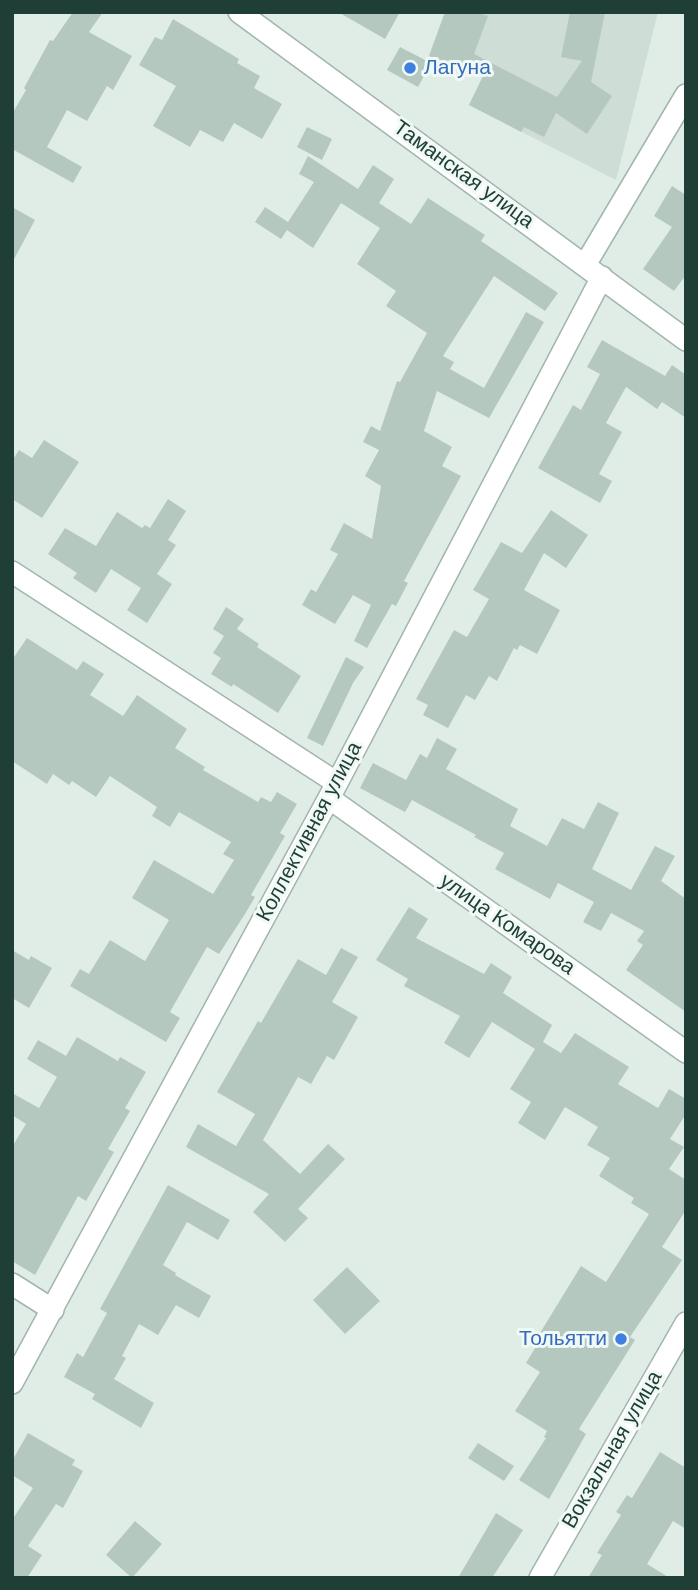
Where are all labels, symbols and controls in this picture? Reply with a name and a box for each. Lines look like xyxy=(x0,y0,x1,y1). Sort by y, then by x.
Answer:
place label: Лагуна xyxy=(424,55,491,81)
marker: Лагуна xyxy=(402,60,418,76)
street label: Таманская улица xyxy=(388,115,538,235)
street label: Коллективная улица xyxy=(252,738,368,926)
street label: улица Комарова xyxy=(435,869,579,981)
place label: Тольятти xyxy=(519,1326,607,1352)
marker: Тольятти xyxy=(613,1331,629,1347)
street label: Вокзальная улица xyxy=(558,1367,668,1533)

